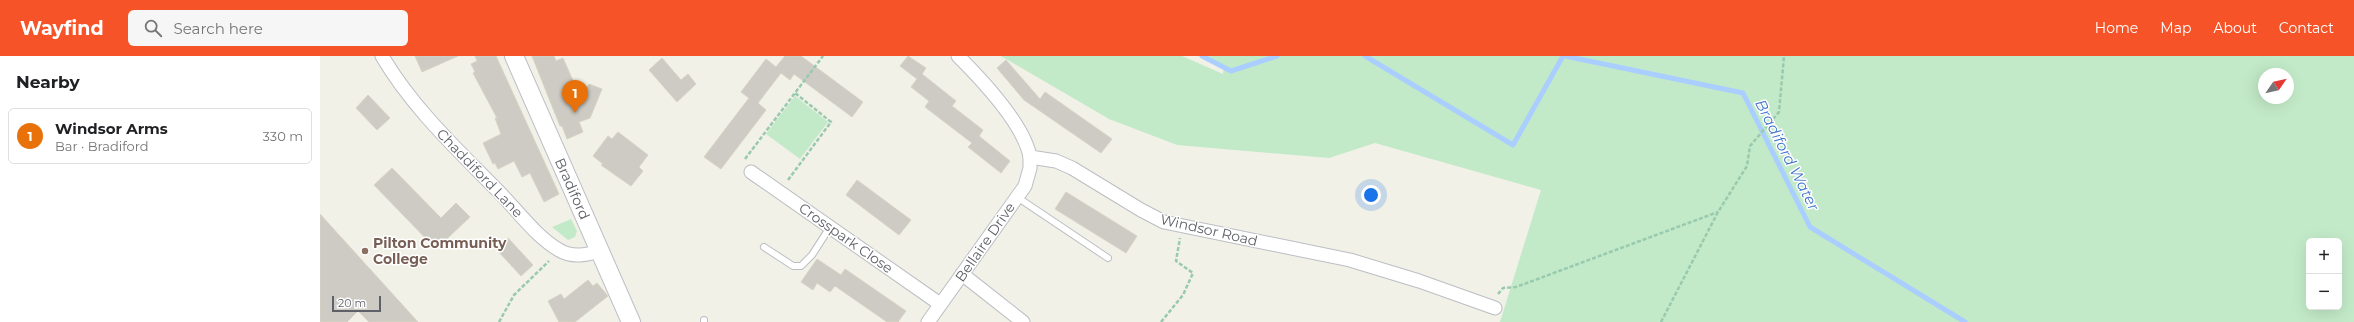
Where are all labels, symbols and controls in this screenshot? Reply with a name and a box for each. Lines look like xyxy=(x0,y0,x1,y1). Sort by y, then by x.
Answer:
search box xyxy=(128,10,408,46)
text: Wayfind xyxy=(20,17,104,40)
icon: search xyxy=(142,17,164,39)
text: Search here xyxy=(174,19,263,38)
text: Home xyxy=(2095,19,2138,37)
text: Map xyxy=(2160,19,2191,37)
text: About xyxy=(2213,19,2257,37)
text: Contact xyxy=(2279,19,2334,37)
north arrow xyxy=(2258,68,2294,104)
text: Nearby xyxy=(16,72,80,92)
pin: 1 xyxy=(562,80,588,113)
water label: Bradiford Water xyxy=(1751,96,1824,214)
text: Windsor Arms xyxy=(55,119,168,138)
street label: Chaddiford Lane xyxy=(433,125,527,221)
text: 1 xyxy=(27,128,33,144)
text: 330 m xyxy=(263,128,303,144)
text: Bar · Bradiford xyxy=(55,138,149,154)
street label: Bradiford xyxy=(551,155,594,222)
your location xyxy=(1361,185,1381,205)
street label: Crosspark Close xyxy=(795,199,897,277)
street label: Bellaire Drive xyxy=(951,199,1019,285)
street label: Windsor Road xyxy=(1158,210,1260,250)
place label: Pilton Community College xyxy=(373,234,507,268)
map controls xyxy=(2306,238,2342,310)
button: + xyxy=(2306,238,2342,274)
marker: Pilton Community College xyxy=(360,246,370,256)
button: − xyxy=(2306,274,2342,310)
scale bar xyxy=(332,294,381,313)
text: 20 m xyxy=(338,296,366,310)

